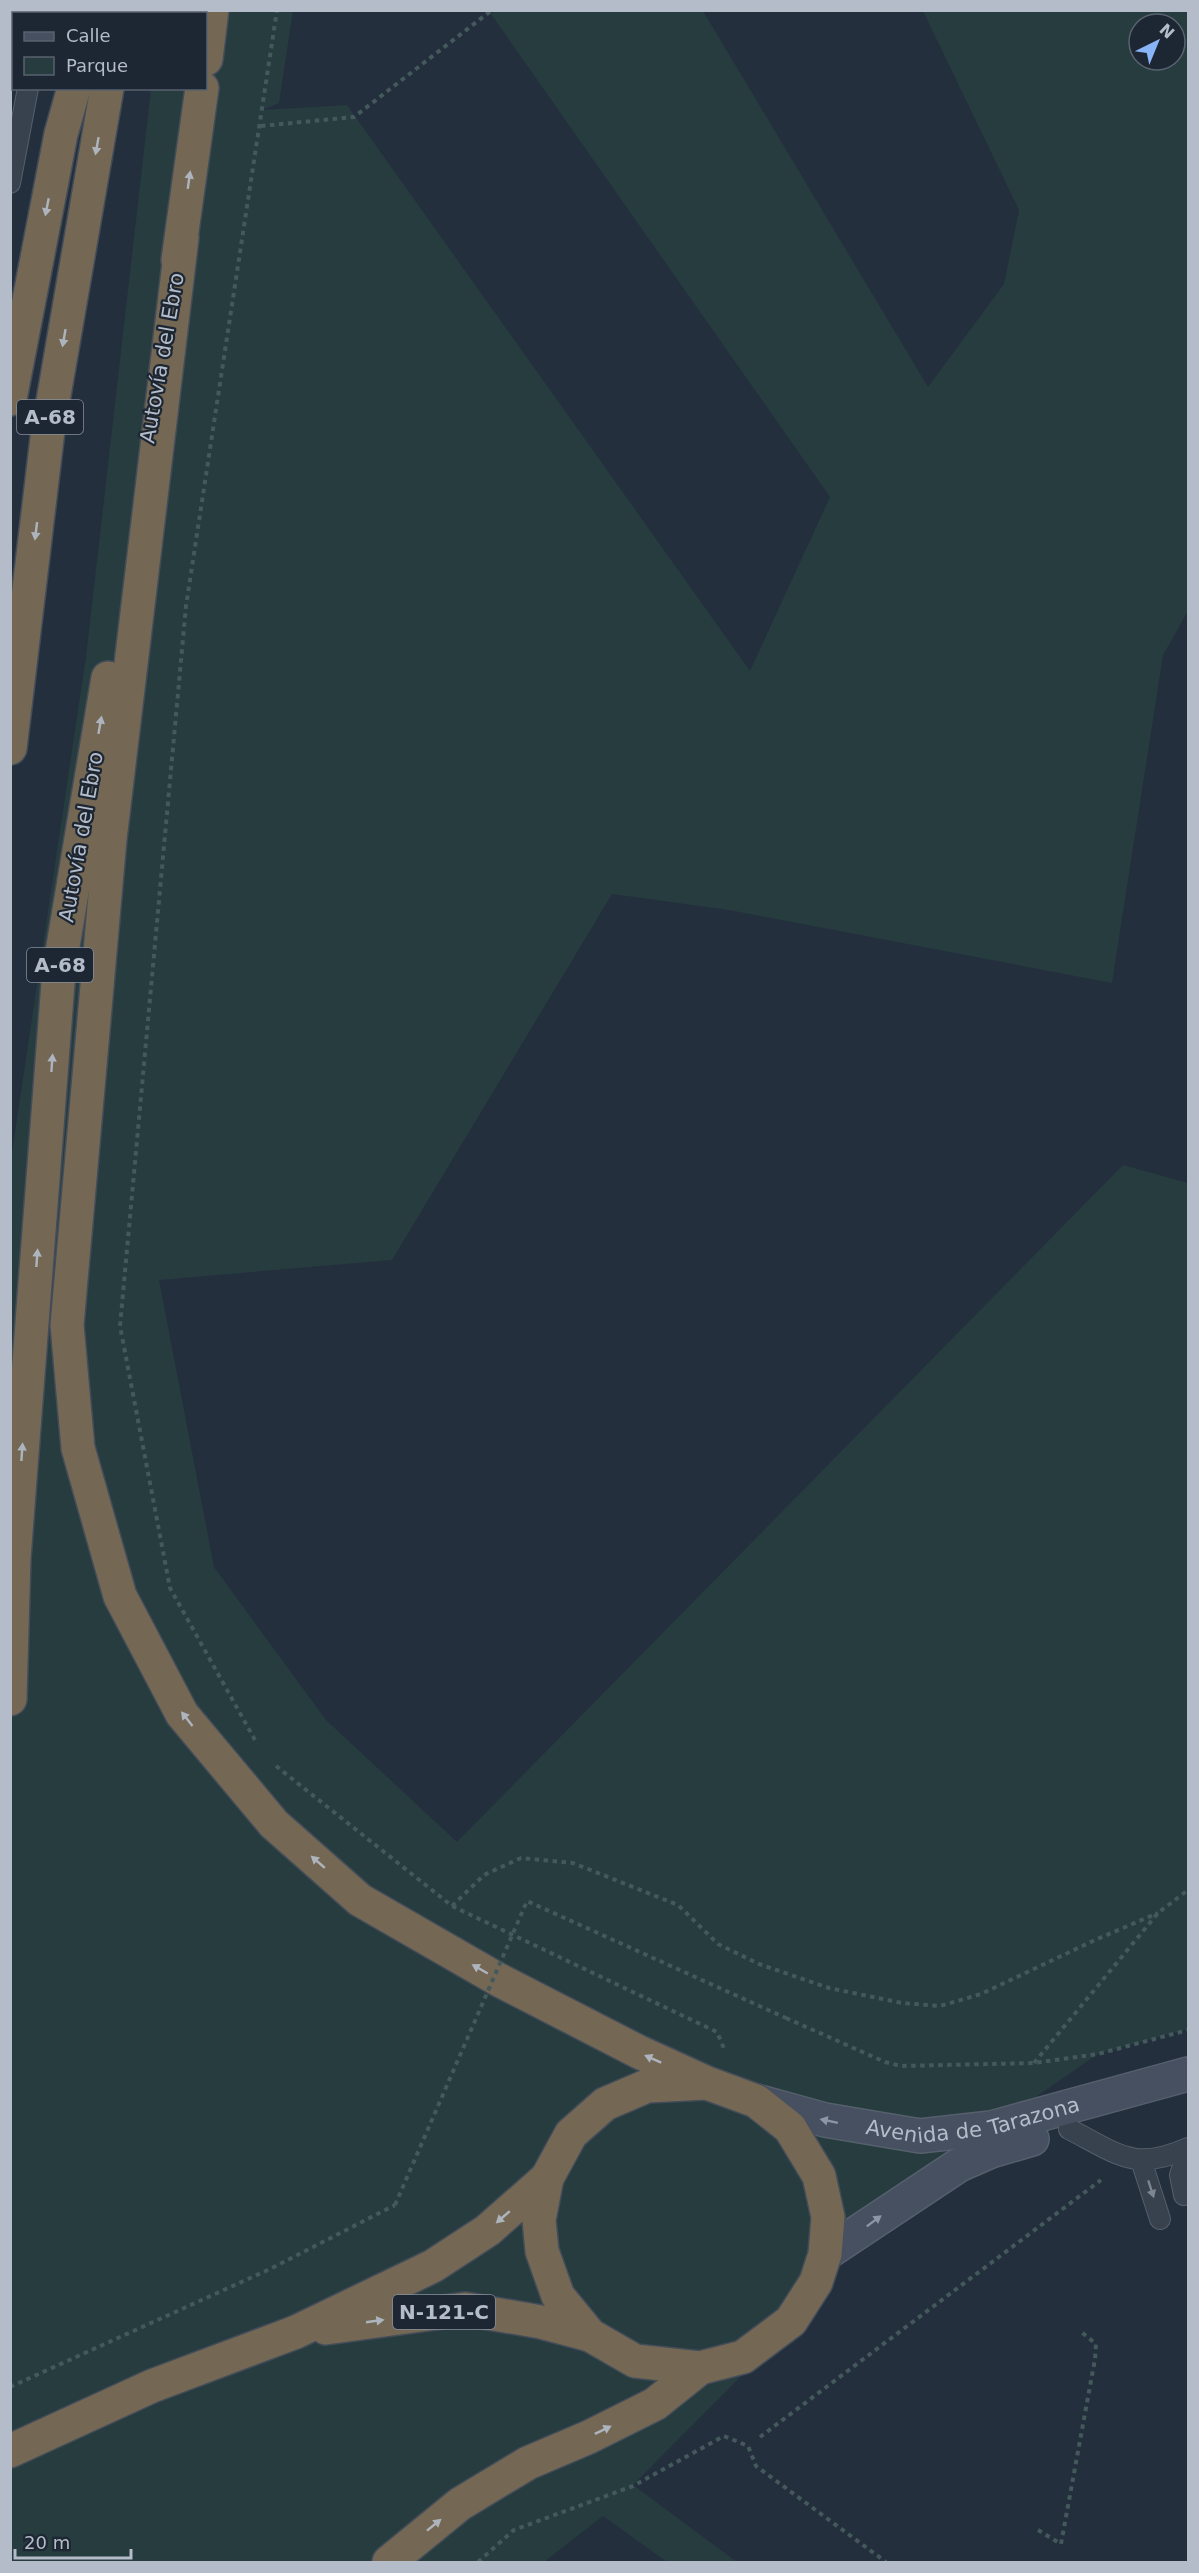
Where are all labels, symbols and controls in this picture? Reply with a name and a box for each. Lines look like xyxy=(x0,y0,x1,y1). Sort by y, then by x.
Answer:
legend xyxy=(12,12,207,90)
north arrow xyxy=(1127,12,1187,72)
text: N xyxy=(1156,20,1178,43)
text: Calle xyxy=(66,25,111,46)
text: Parque xyxy=(66,55,128,76)
one-way arrow xyxy=(93,137,102,156)
one-way arrow xyxy=(185,171,194,190)
one-way arrow xyxy=(42,198,51,217)
street label: Autovía del Ebro xyxy=(135,271,189,445)
one-way arrow xyxy=(59,329,68,348)
road number: A-68 xyxy=(17,400,83,434)
one-way arrow xyxy=(31,522,41,541)
one-way arrow xyxy=(96,715,105,734)
street label: Autovía del Ebro xyxy=(54,750,108,924)
road number: A-68 xyxy=(27,948,93,982)
one-way arrow xyxy=(47,1054,57,1073)
one-way arrow xyxy=(32,1248,42,1267)
one-way arrow xyxy=(18,1443,27,1462)
one-way arrow xyxy=(180,1711,193,1727)
one-way arrow xyxy=(310,1856,326,1869)
one-way arrow xyxy=(472,1964,488,1975)
one-way arrow xyxy=(645,2054,662,2063)
street label: Avenida de Tarazona xyxy=(864,2092,1082,2148)
one-way arrow xyxy=(819,2116,838,2125)
one-way arrow xyxy=(1147,2180,1156,2198)
one-way arrow xyxy=(496,2210,511,2223)
one-way arrow xyxy=(866,2216,881,2228)
road number: N-121-C xyxy=(393,2295,495,2329)
one-way arrow xyxy=(366,2316,385,2326)
one-way arrow xyxy=(595,2425,612,2435)
one-way arrow xyxy=(427,2520,442,2532)
scale bar xyxy=(15,2522,130,2560)
text: 20 m xyxy=(24,2532,70,2553)

